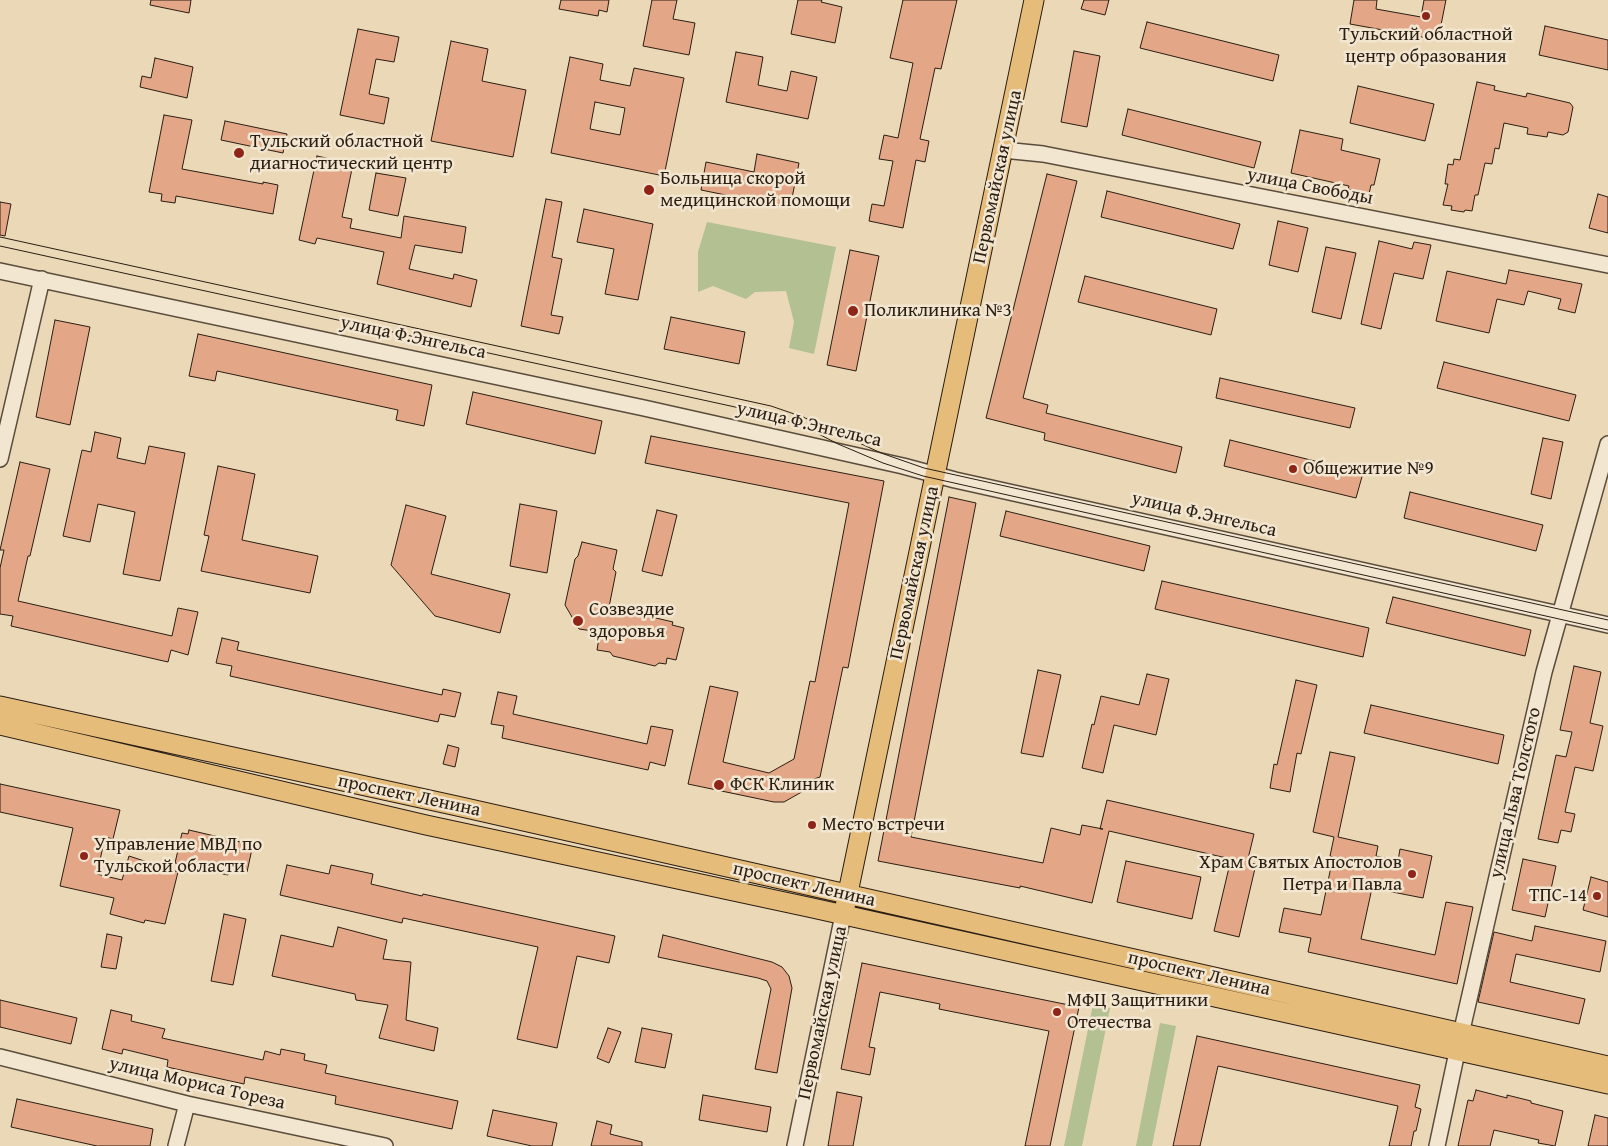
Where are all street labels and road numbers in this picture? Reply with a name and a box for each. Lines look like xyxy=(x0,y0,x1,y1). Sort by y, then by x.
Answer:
street label: Первомайская улица xyxy=(968,88,1028,266)
street label: улица Свободы xyxy=(1245,164,1375,210)
street label: улица Ф.Энгельса xyxy=(338,311,488,365)
street label: улица Ф.Энгельса xyxy=(734,397,884,453)
street label: Первомайская улица xyxy=(885,484,945,662)
street label: улица Ф.Энгельса xyxy=(1129,487,1279,543)
street label: улица Льва Толстого xyxy=(1485,705,1547,881)
street label: проспект Ленина xyxy=(336,770,482,822)
street label: проспект Ленина xyxy=(731,858,877,912)
street label: Первомайская улица xyxy=(793,924,853,1102)
street label: проспект Ленина xyxy=(1126,947,1272,1001)
street label: улица Мориса Тореза xyxy=(107,1053,287,1115)

